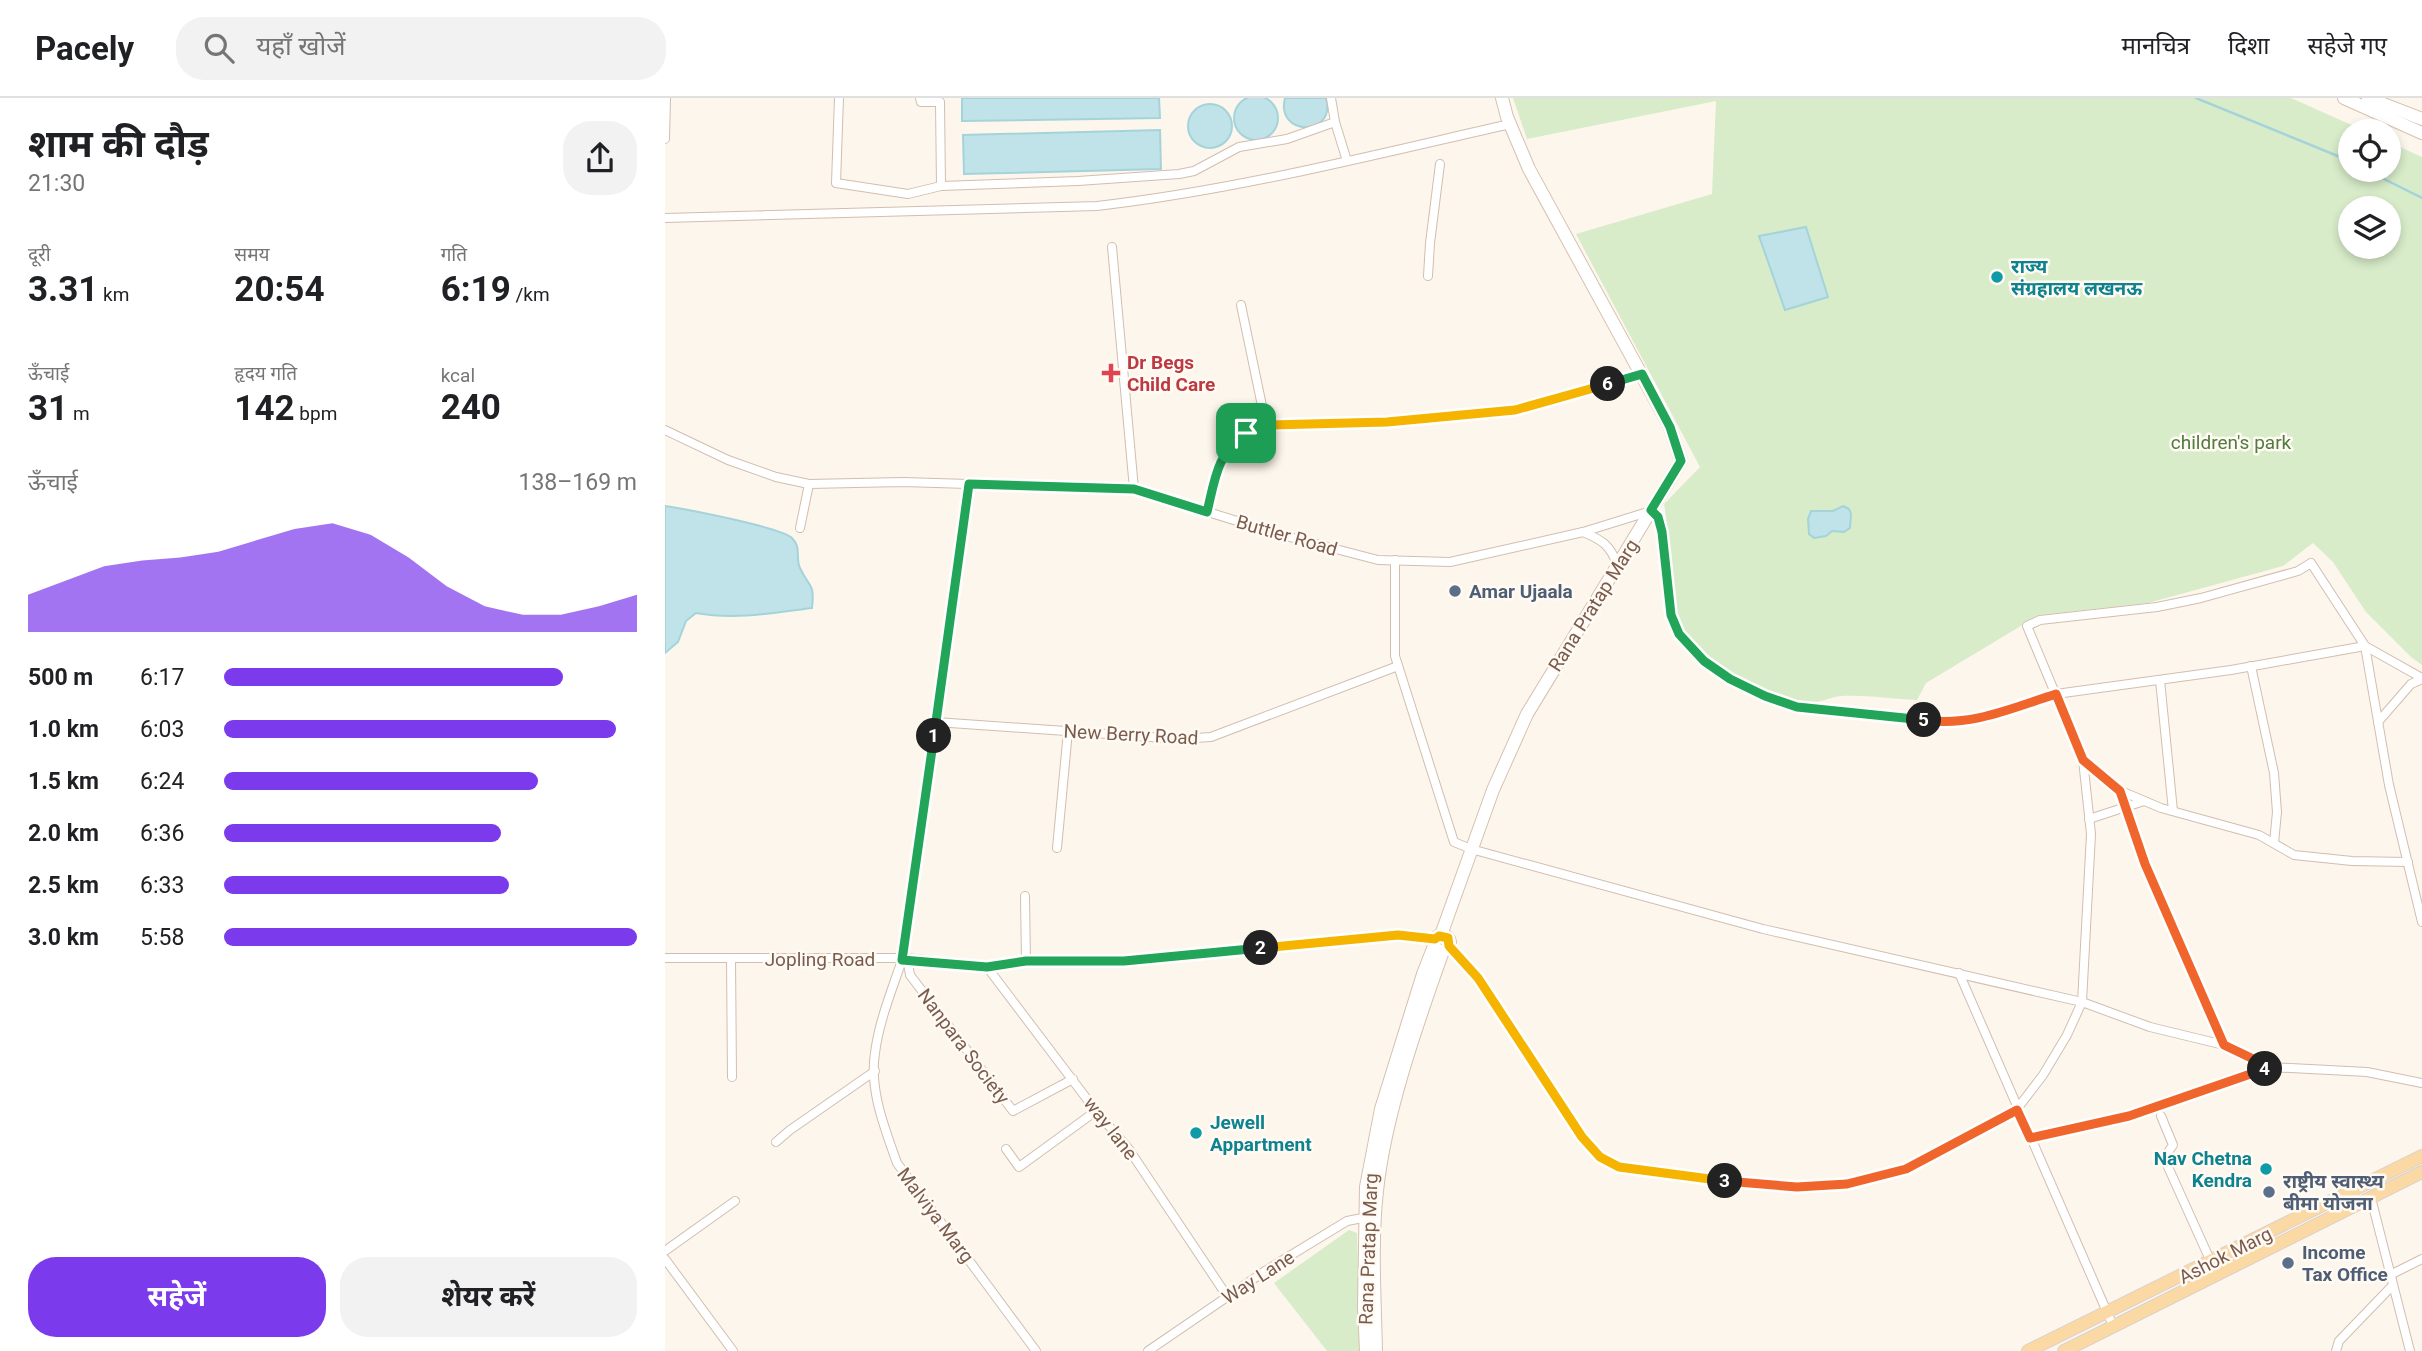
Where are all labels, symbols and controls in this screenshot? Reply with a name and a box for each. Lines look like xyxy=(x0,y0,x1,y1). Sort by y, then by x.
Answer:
search box xyxy=(176,17,666,80)
text: Pacely xyxy=(35,29,134,68)
icon: search xyxy=(200,29,238,67)
text: यहाँ खोजें xyxy=(256,31,346,61)
text: मानचित्र xyxy=(2121,32,2190,60)
text: दिशा xyxy=(2228,32,2269,60)
text: सहेजे गए xyxy=(2307,32,2387,60)
map controls xyxy=(2338,119,2401,259)
button: locate xyxy=(2338,119,2401,182)
button: share xyxy=(563,121,637,195)
text: शाम की दौड़ xyxy=(28,122,209,166)
text: 21:30 xyxy=(28,170,85,197)
button: layers xyxy=(2338,196,2401,259)
text: दूरी xyxy=(28,243,51,266)
text: समय xyxy=(234,243,270,266)
text: गति xyxy=(441,243,467,266)
place label: राज्य संग्रहालय लखनऊ xyxy=(2011,255,2143,300)
text: 3.31 xyxy=(28,269,98,310)
text: 20:54 xyxy=(234,269,325,310)
text: 6:19 xyxy=(441,269,511,310)
marker: राज्य संग्रहालय लखनऊ xyxy=(1989,269,2005,285)
text: km xyxy=(98,283,129,306)
text: /km xyxy=(511,283,550,306)
place label: Dr Begs Child Care xyxy=(1127,351,1215,396)
text: ऊँचाई xyxy=(28,362,69,385)
text: हृदय गति xyxy=(234,362,297,385)
marker: Dr Begs Child Care xyxy=(1101,363,1121,383)
text: kcal xyxy=(441,364,475,387)
pin: 6 xyxy=(1591,366,1625,402)
text: 6 xyxy=(1602,372,1613,395)
text: 240 xyxy=(441,387,501,428)
text: 31 xyxy=(28,388,68,429)
text: 142 xyxy=(234,388,295,429)
text: m xyxy=(68,402,90,425)
text: bpm xyxy=(295,402,337,425)
pin xyxy=(1216,403,1276,463)
icon: arrive xyxy=(1227,414,1265,452)
park label: children's park xyxy=(2171,431,2292,454)
text: ऊँचाई xyxy=(28,469,78,496)
text: 138–169 m xyxy=(518,469,637,496)
street label: Buttler Road xyxy=(1234,510,1340,561)
street label: Rana Pratap Marg xyxy=(1543,535,1643,676)
place label: Amar Ujaala xyxy=(1469,580,1573,603)
marker: Amar Ujaala xyxy=(1447,583,1463,599)
text: 500 m xyxy=(28,664,93,691)
text: 6:17 xyxy=(140,664,184,691)
pin: 5 xyxy=(1907,702,1941,738)
text: 5 xyxy=(1918,708,1929,731)
text: 1.0 km xyxy=(28,716,99,743)
text: 6:03 xyxy=(140,716,184,743)
pin: 1 xyxy=(917,718,951,754)
street label: New Berry Road xyxy=(1063,719,1199,750)
text: 1 xyxy=(928,724,939,747)
text: 1.5 km xyxy=(28,768,99,795)
text: 6:24 xyxy=(140,768,184,795)
text: 2.0 km xyxy=(28,820,99,847)
text: 6:36 xyxy=(140,820,184,847)
text: 2.5 km xyxy=(28,872,99,899)
text: 6:33 xyxy=(140,872,184,899)
text: 3.0 km xyxy=(28,924,99,951)
text: 5:58 xyxy=(140,924,184,951)
pin: 2 xyxy=(1243,930,1279,966)
text: 2 xyxy=(1255,936,1266,959)
street label: Jopling Road xyxy=(765,948,875,971)
street label: Nanpara Society xyxy=(913,984,1014,1109)
pin: 4 xyxy=(2247,1052,2283,1086)
text: 4 xyxy=(2259,1057,2270,1080)
street label: way lane xyxy=(1079,1092,1142,1164)
place label: Jewell Appartment xyxy=(1210,1111,1312,1156)
marker: Jewell Appartment xyxy=(1188,1125,1204,1141)
place label: Nav Chetna Kendra xyxy=(2154,1147,2252,1192)
marker: Nav Chetna Kendra xyxy=(2258,1161,2274,1177)
street label: Malviya Marg xyxy=(892,1163,979,1267)
pin: 3 xyxy=(1707,1164,1743,1198)
text: 3 xyxy=(1719,1169,1730,1192)
place label: राष्ट्रीय स्वास्थ्य बीमा योजना xyxy=(2283,1170,2385,1215)
street label: Rana Pratap Marg xyxy=(1354,1173,1383,1325)
marker: राष्ट्रीय स्वास्थ्य बीमा योजना xyxy=(2261,1184,2277,1200)
street label: Ashok Marg xyxy=(2175,1222,2276,1289)
place label: Income Tax Office xyxy=(2302,1241,2388,1286)
street label: Way Lane xyxy=(1218,1246,1299,1309)
marker: Income Tax Office xyxy=(2280,1255,2296,1271)
button: सहेजें xyxy=(28,1257,326,1337)
button: शेयर करें xyxy=(340,1257,637,1337)

